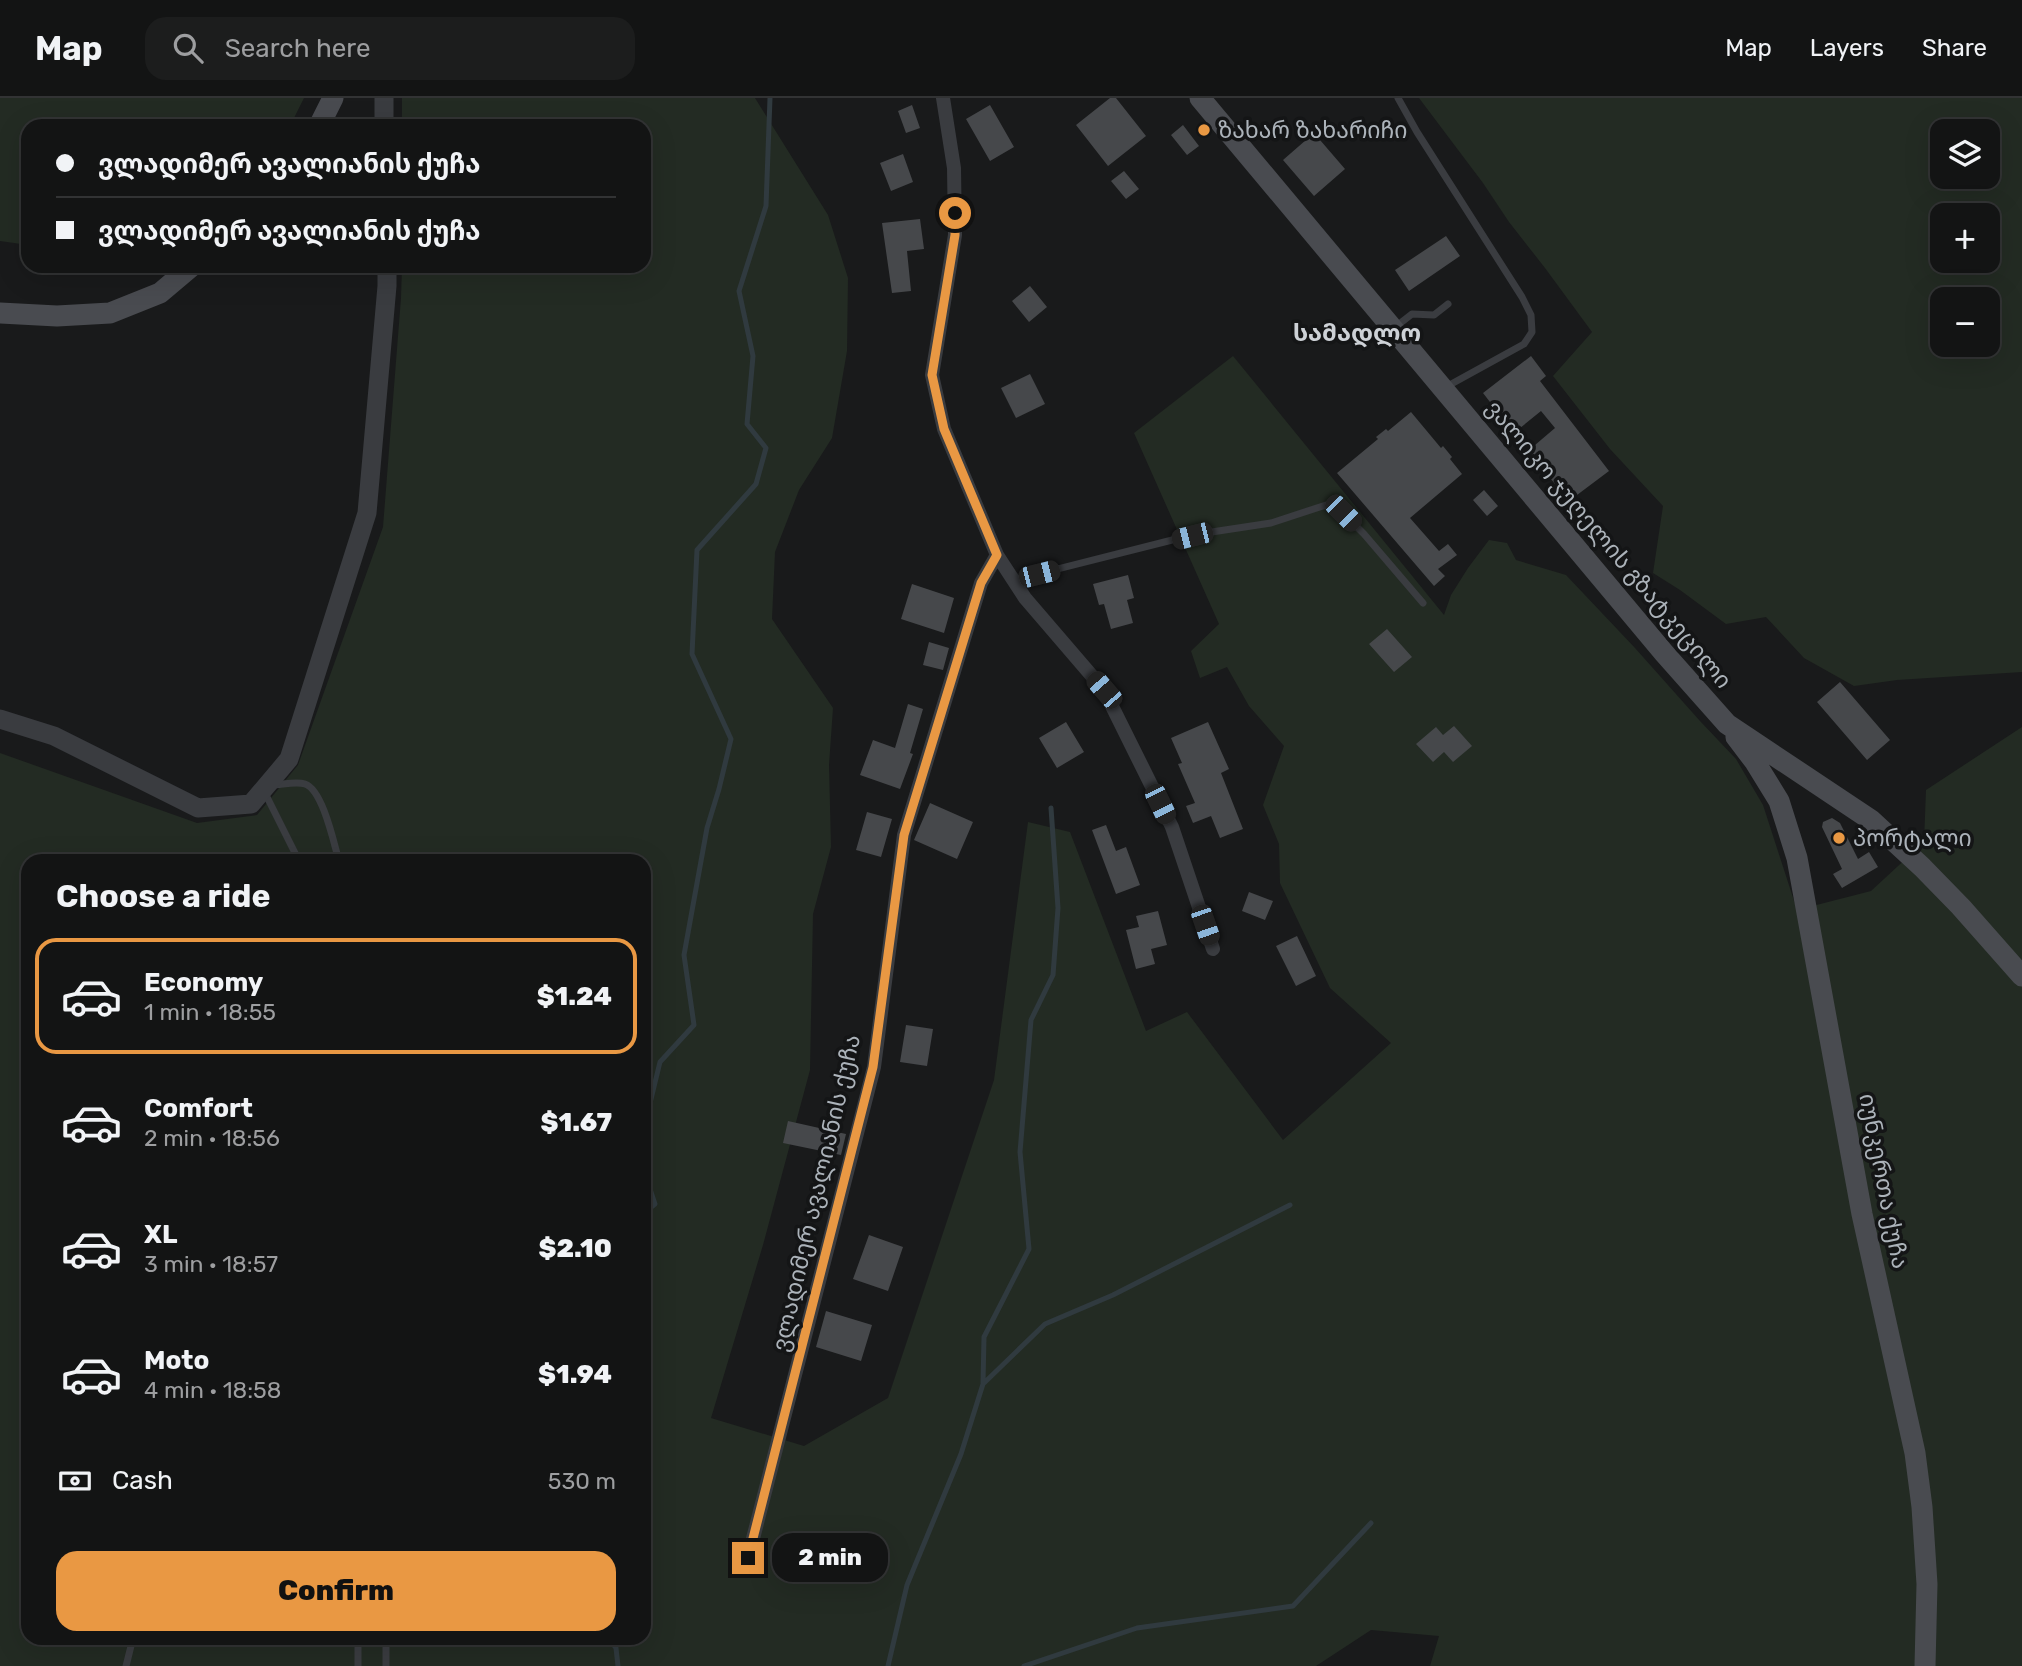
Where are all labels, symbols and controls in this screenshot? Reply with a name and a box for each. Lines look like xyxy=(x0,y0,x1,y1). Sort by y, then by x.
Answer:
search box xyxy=(145,17,635,80)
text: Map xyxy=(35,29,103,68)
icon: search xyxy=(169,29,207,67)
text: Search here xyxy=(225,33,370,64)
text: Map xyxy=(1725,34,1772,62)
text: Layers xyxy=(1810,34,1884,62)
text: Share xyxy=(1922,34,1987,62)
place label: ზახარ ზახარიჩი xyxy=(1218,116,1407,144)
map controls xyxy=(1930,119,2000,357)
button: layers xyxy=(1930,119,2000,189)
marker: ზახარ ზახარიჩი xyxy=(1196,122,1212,138)
text: ვლადიმერ ავალიანის ქუჩა xyxy=(98,149,481,180)
route start xyxy=(939,197,971,229)
button: + xyxy=(1930,203,2000,273)
text: ვლადიმერ ავალიანის ქუჩა xyxy=(98,216,481,247)
button: − xyxy=(1930,287,2000,357)
district label: სამადლო xyxy=(1293,319,1421,348)
street label: ვალიკო ჯუღელის გზატკეცილი xyxy=(1480,394,1738,694)
car xyxy=(1321,491,1366,535)
car xyxy=(1170,521,1215,551)
car xyxy=(1017,559,1062,589)
car xyxy=(1083,667,1126,713)
car xyxy=(1142,781,1179,827)
place label: პორტალი xyxy=(1853,824,1972,852)
marker: პორტალი xyxy=(1831,830,1847,846)
text: Choose a ride xyxy=(56,877,270,915)
car xyxy=(1189,902,1222,948)
icon: car xyxy=(60,965,123,1028)
text: Economy xyxy=(144,967,263,998)
text: $1.24 xyxy=(537,981,612,1012)
text: 1 min · 18:55 xyxy=(144,998,276,1026)
street label: ვლადიმერ ავალიანის ქუჩა xyxy=(766,1032,866,1354)
icon: car xyxy=(60,1091,123,1154)
street label: იუნკერთა ქუჩა xyxy=(1853,1091,1915,1271)
text: Comfort xyxy=(144,1093,253,1124)
text: $1.67 xyxy=(541,1107,612,1138)
text: 2 min · 18:56 xyxy=(144,1124,280,1152)
icon: car xyxy=(60,1217,123,1280)
text: XL xyxy=(144,1219,177,1250)
text: $2.10 xyxy=(539,1233,612,1264)
text: 3 min · 18:57 xyxy=(144,1250,278,1278)
icon: car xyxy=(60,1343,123,1406)
text: Moto xyxy=(144,1345,209,1376)
text: $1.94 xyxy=(538,1359,612,1390)
text: 4 min · 18:58 xyxy=(144,1376,281,1404)
icon: cash xyxy=(56,1462,94,1500)
text: Cash xyxy=(112,1465,173,1496)
text: 530 m xyxy=(548,1467,616,1495)
callout: 2 min xyxy=(772,1534,888,1582)
route end xyxy=(732,1542,764,1574)
text: 2 min xyxy=(798,1543,862,1571)
button: Confirm xyxy=(56,1551,616,1631)

